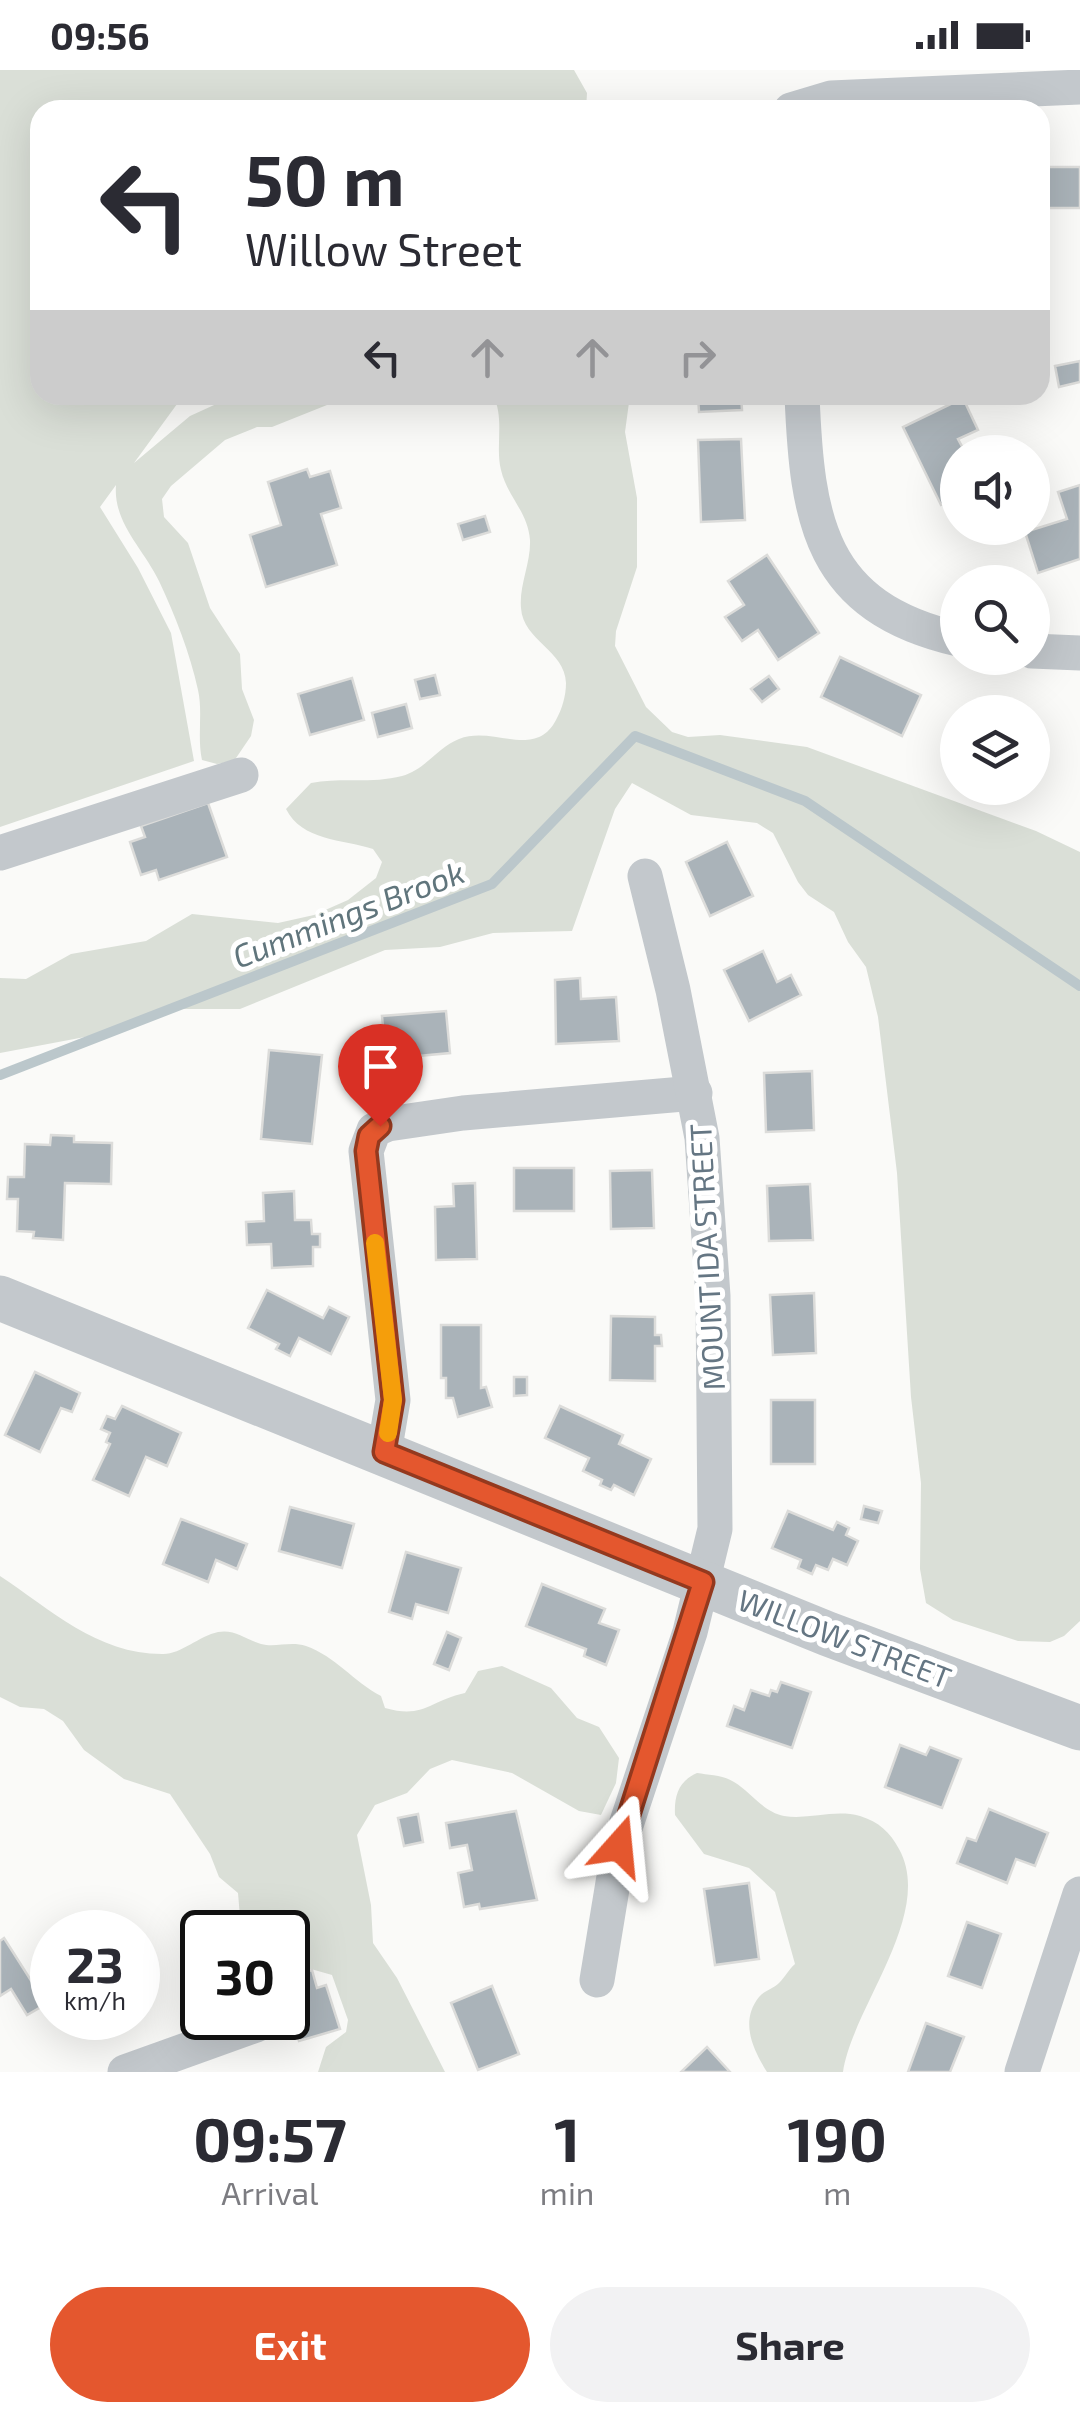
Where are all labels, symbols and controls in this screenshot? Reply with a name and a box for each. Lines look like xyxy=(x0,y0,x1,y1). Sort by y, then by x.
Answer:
text: 09:56 xyxy=(50,12,150,58)
text: 50 m xyxy=(245,136,405,220)
icon: left xyxy=(80,140,210,270)
text: Willow Street xyxy=(245,221,522,275)
icon: left xyxy=(355,330,410,385)
icon: ahead xyxy=(460,330,515,385)
icon: ahead xyxy=(565,330,620,385)
icon: right xyxy=(670,330,725,385)
map controls xyxy=(940,435,1050,805)
button: sound xyxy=(940,435,1050,545)
button: search xyxy=(940,565,1050,675)
button: layers xyxy=(940,695,1050,805)
water label: Cummings Brook xyxy=(227,851,470,976)
pin xyxy=(338,1024,423,1127)
icon: arrive xyxy=(353,1039,408,1094)
street label: MOUNT IDA STREET xyxy=(681,1123,731,1391)
street label: WILLOW STREET xyxy=(733,1581,957,1695)
position arrow xyxy=(567,1794,671,1898)
speed limit sign: 30 xyxy=(180,1910,310,2040)
text: 23 xyxy=(66,1933,124,1993)
text: km/h xyxy=(64,1985,126,2015)
text: 09:57 xyxy=(193,2102,347,2174)
text: 1 xyxy=(554,2102,580,2174)
text: 190 xyxy=(788,2102,887,2174)
text: Arrival xyxy=(221,2173,319,2211)
text: min xyxy=(540,2173,594,2211)
text: m xyxy=(823,2173,851,2211)
button: Exit xyxy=(50,2287,530,2402)
button: Share xyxy=(550,2287,1030,2402)

